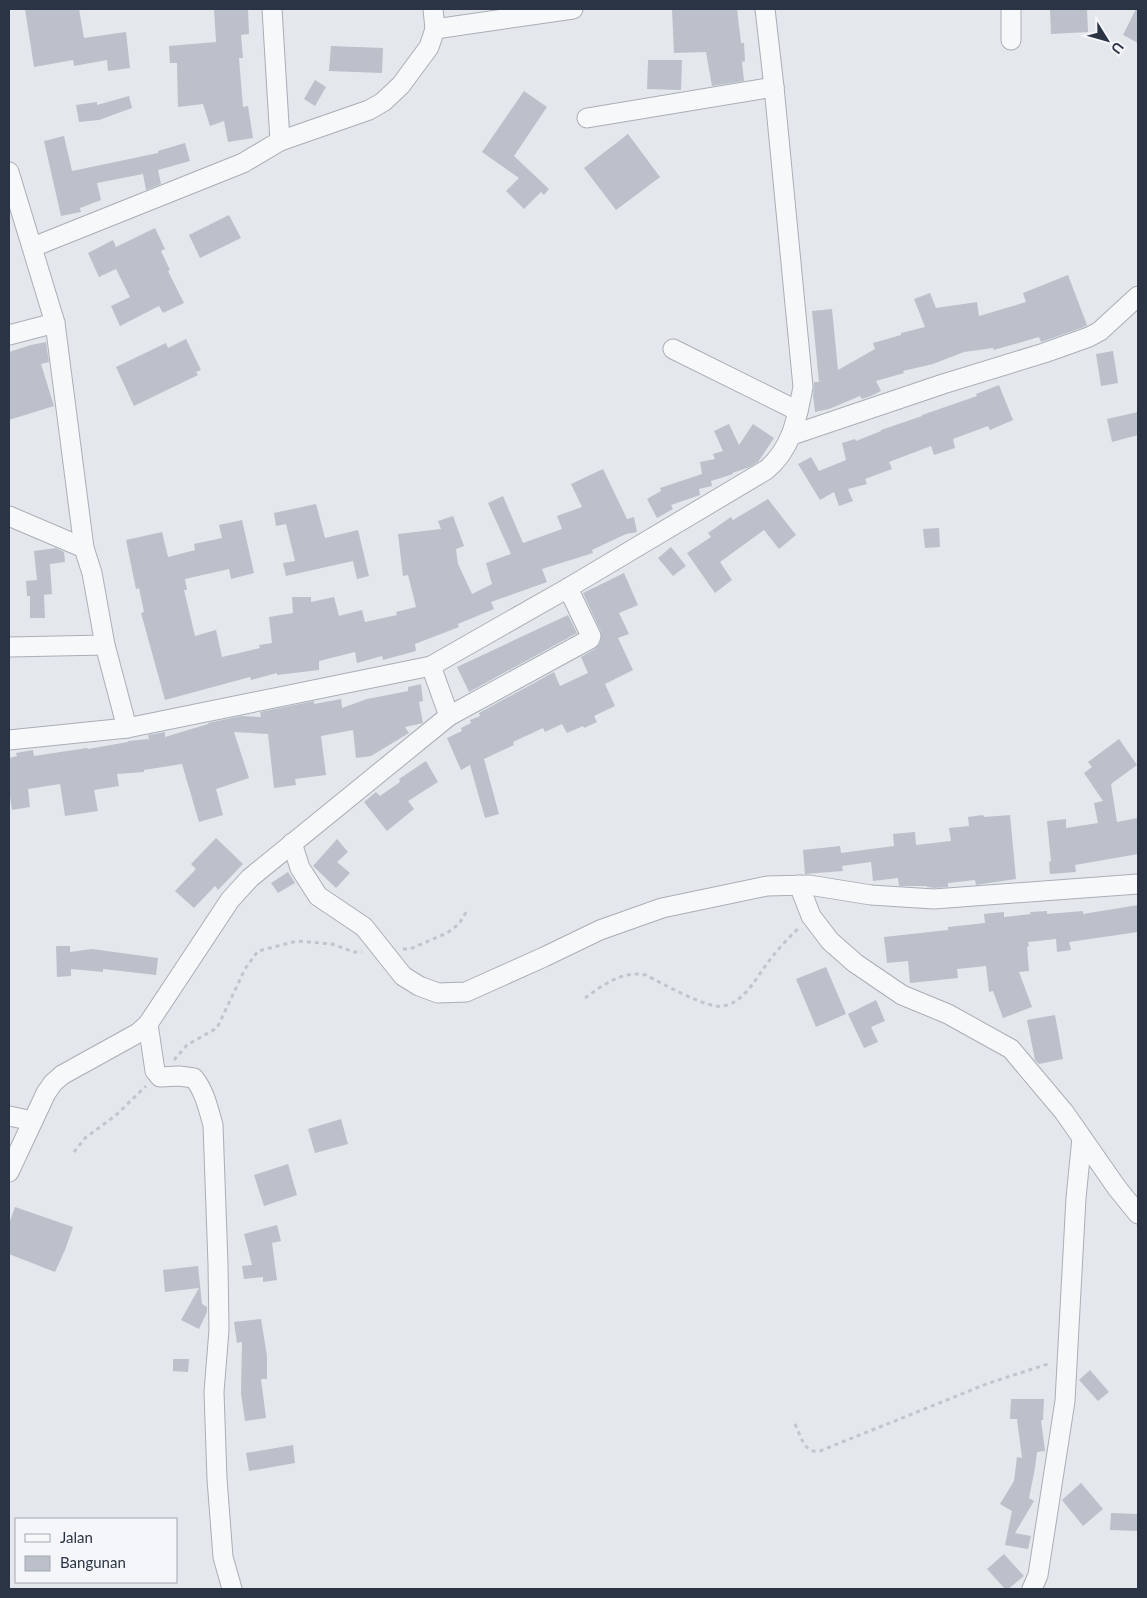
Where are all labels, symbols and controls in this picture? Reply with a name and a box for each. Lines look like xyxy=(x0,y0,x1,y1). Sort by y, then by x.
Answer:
north arrow xyxy=(1082,15,1132,65)
text: U xyxy=(1108,39,1128,57)
legend xyxy=(15,1518,178,1583)
text: Jalan xyxy=(60,1528,93,1546)
text: Bangunan xyxy=(60,1553,126,1571)

